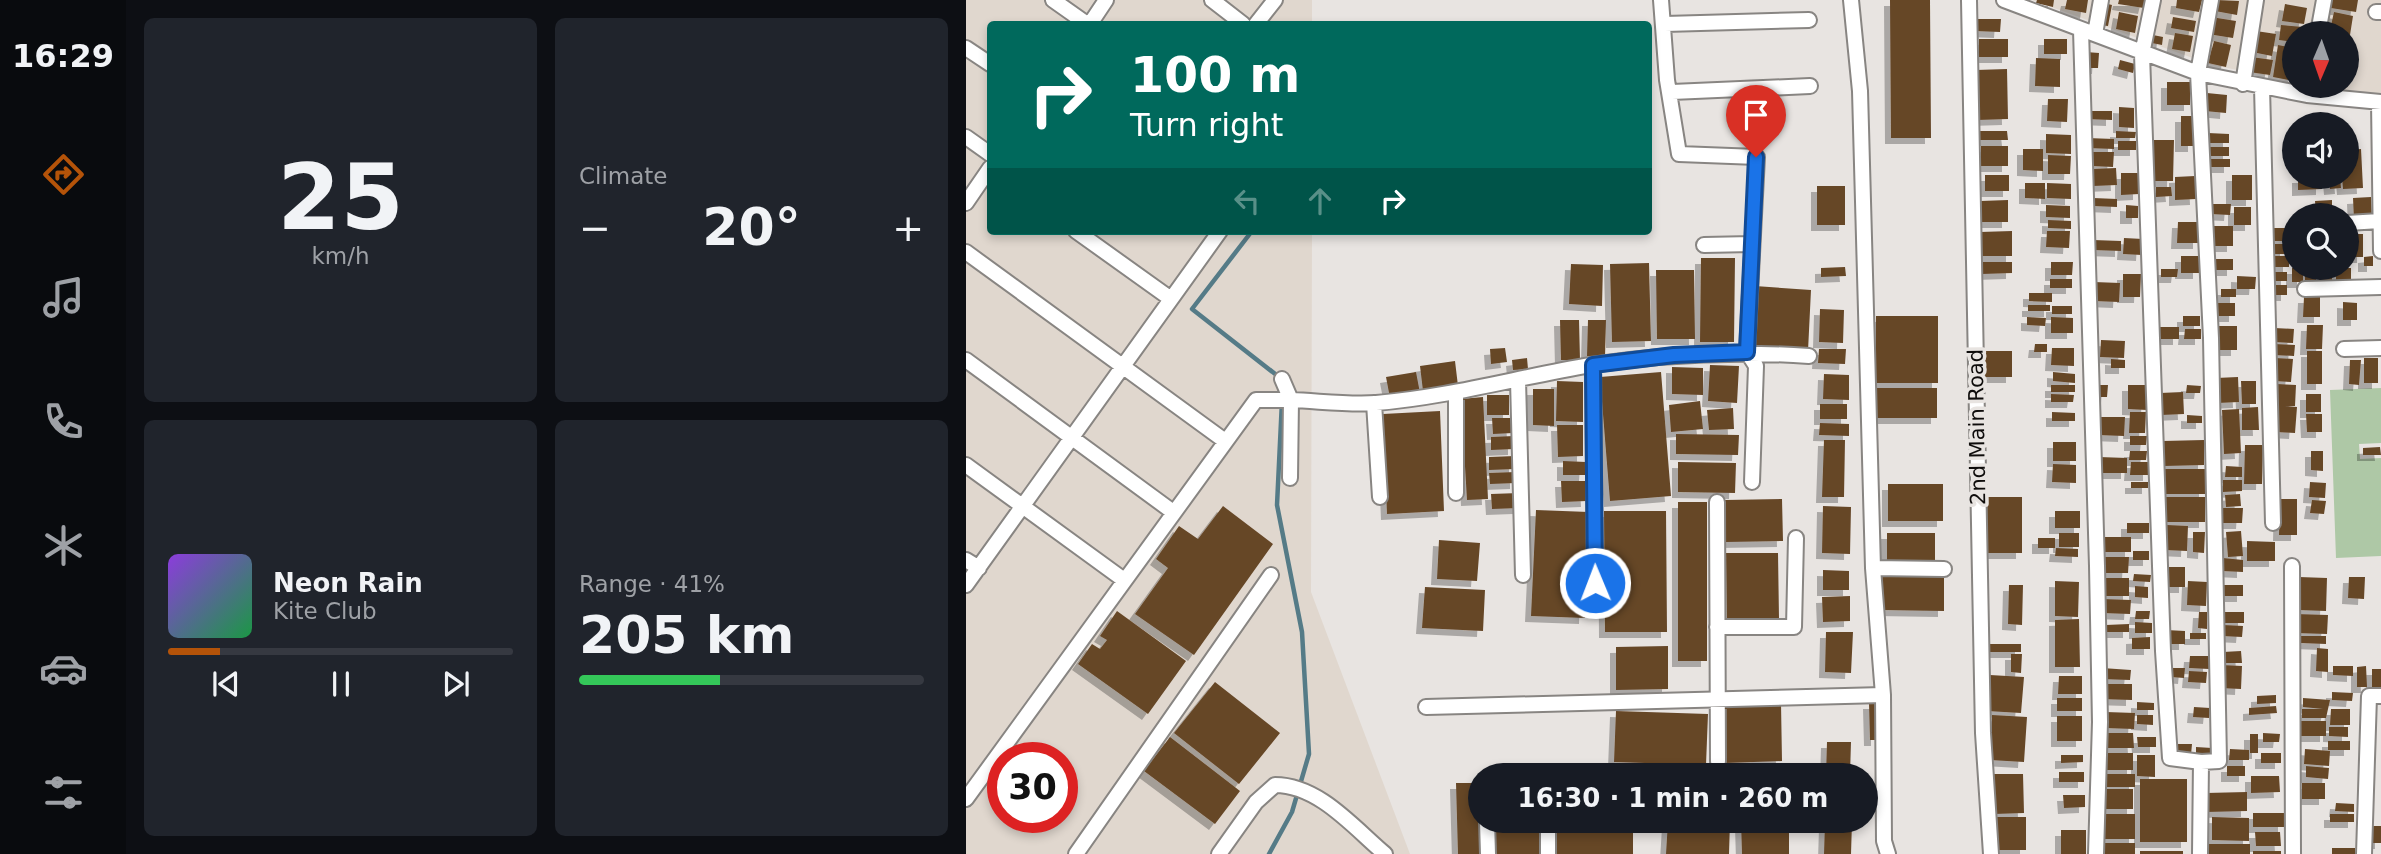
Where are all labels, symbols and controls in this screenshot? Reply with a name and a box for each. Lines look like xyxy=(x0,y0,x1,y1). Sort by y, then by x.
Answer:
north arrow xyxy=(2282,21,2359,98)
map controls xyxy=(2282,21,2359,280)
text: 16:29 xyxy=(12,37,114,75)
text: 100 m xyxy=(1130,47,1300,104)
icon: right xyxy=(1015,49,1106,140)
pin xyxy=(1726,85,1786,157)
icon: arrive xyxy=(1737,96,1775,134)
text: Turn right xyxy=(1130,106,1283,144)
button: sound xyxy=(2282,112,2359,189)
text: 25 xyxy=(277,145,404,250)
icon: directions xyxy=(39,150,88,199)
text: Climate xyxy=(579,163,668,189)
icon: left xyxy=(1228,182,1266,220)
icon: ahead xyxy=(1301,182,1339,220)
icon: right xyxy=(1374,182,1412,220)
text: 20° xyxy=(702,197,801,257)
button: search xyxy=(2282,203,2359,280)
text: − xyxy=(579,206,611,250)
text: + xyxy=(892,206,924,250)
text: km/h xyxy=(311,243,370,269)
icon: music xyxy=(39,273,88,322)
street label: 2nd Main Road xyxy=(1964,349,1990,505)
icon: phone xyxy=(39,397,88,446)
icon: climate xyxy=(39,521,88,570)
position arrow xyxy=(1558,546,1632,620)
text: Neon Rain xyxy=(273,568,423,598)
text: Range · 41% xyxy=(579,571,725,597)
text: Kite Club xyxy=(273,598,377,624)
text: 205 km xyxy=(579,605,794,665)
icon: car xyxy=(39,644,88,693)
icon: previous xyxy=(207,665,245,703)
icon: pause xyxy=(322,665,360,703)
icon: next xyxy=(437,665,475,703)
speed limit sign: 30 xyxy=(987,742,1078,833)
icon: filters xyxy=(39,768,88,817)
text: 16:30 · 1 min · 260 m xyxy=(1518,783,1828,813)

